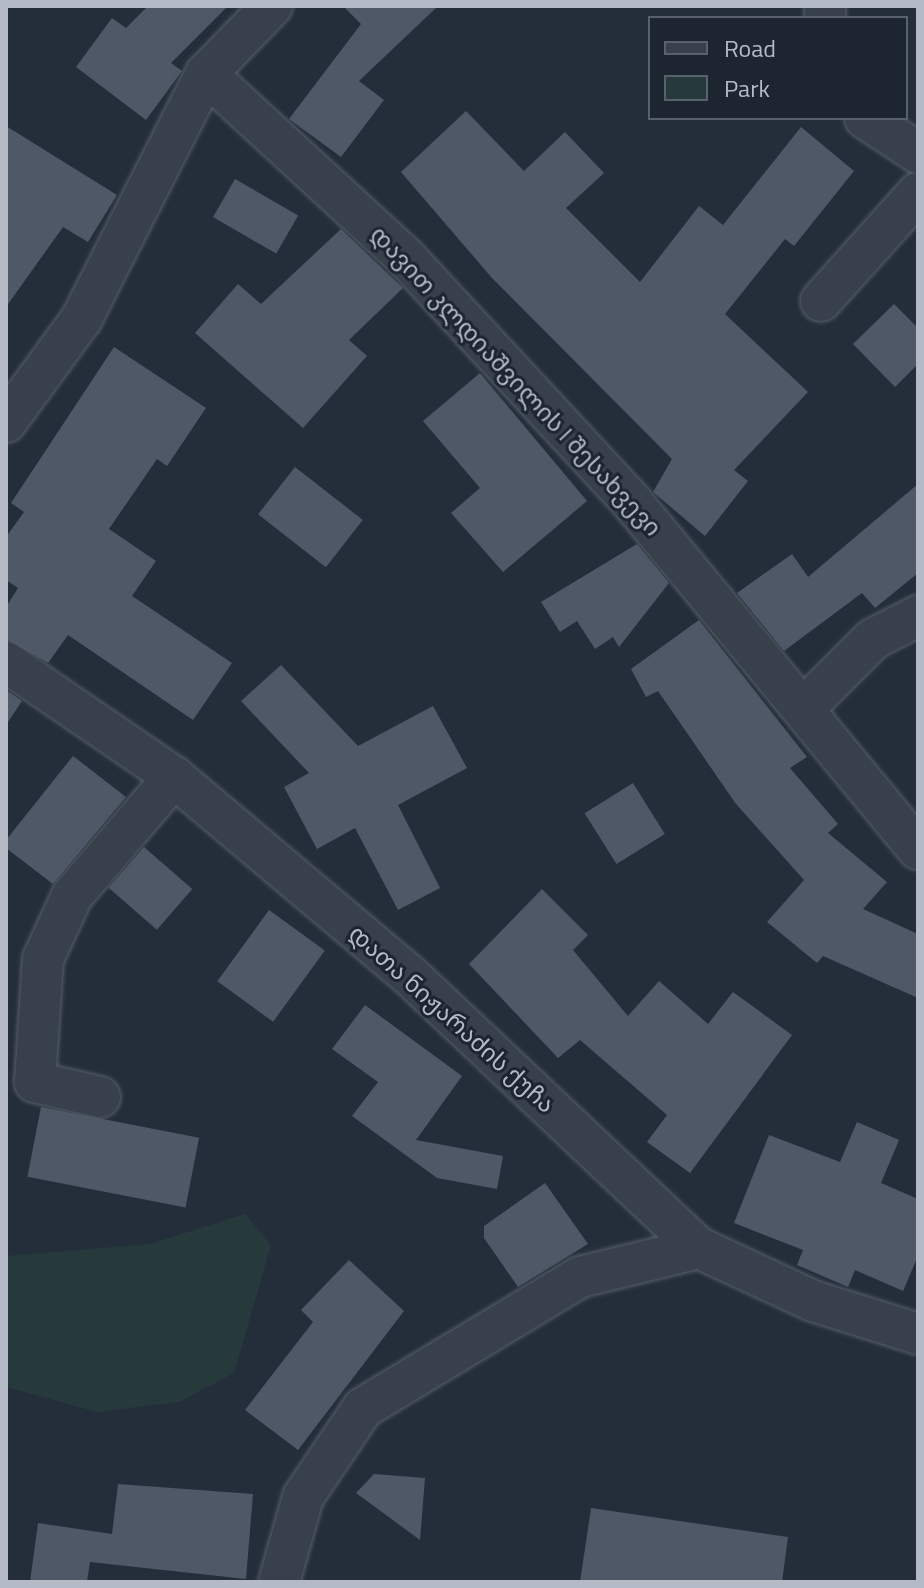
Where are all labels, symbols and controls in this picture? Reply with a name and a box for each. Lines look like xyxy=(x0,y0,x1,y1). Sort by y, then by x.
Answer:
legend xyxy=(648,16,908,120)
text: Road xyxy=(724,30,776,66)
text: Park xyxy=(724,70,770,106)
street label: დავით კლდიაშვილის I შესახვევი xyxy=(364,220,668,542)
street label: დათა ნიჟარაძის ქუჩა xyxy=(343,919,561,1119)

